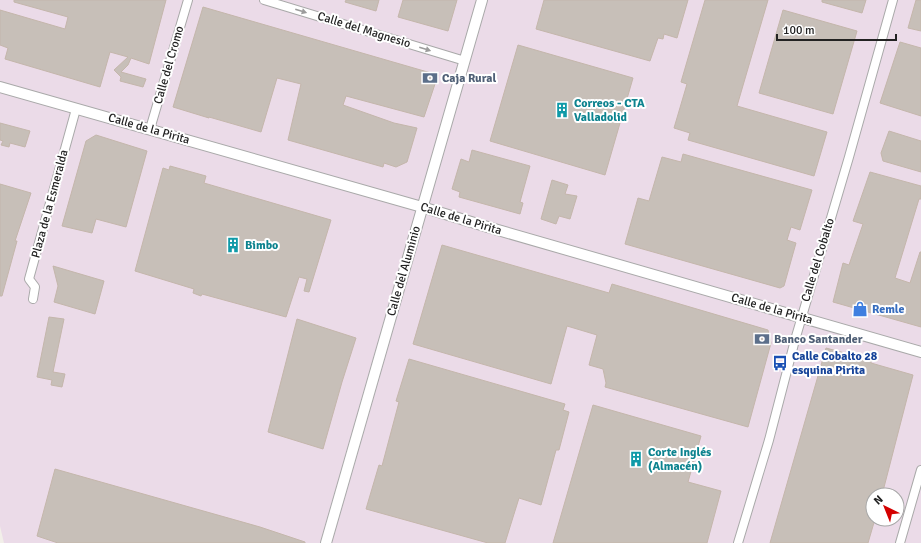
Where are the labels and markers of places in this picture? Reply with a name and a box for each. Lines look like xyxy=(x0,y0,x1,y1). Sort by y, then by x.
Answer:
bank icon: Caja Rural xyxy=(421,69,439,87)
place label: Caja Rural xyxy=(442,71,497,86)
place label: Correos - CTA Valladolid xyxy=(574,96,645,125)
building icon: Correos - CTA Valladolid xyxy=(553,101,571,119)
building icon: Bimbo xyxy=(224,236,242,254)
place label: Bimbo xyxy=(245,238,278,253)
shop icon: Remle xyxy=(851,300,869,318)
place label: Remle xyxy=(872,302,904,317)
bank icon: Banco Santander xyxy=(753,330,771,348)
place label: Banco Santander xyxy=(774,332,863,347)
place label: Calle Cobalto 28 esquina Pirita xyxy=(792,349,878,378)
bus stop icon: Calle Cobalto 28 esquina Pirita xyxy=(771,354,789,372)
place label: Corte Inglés (Almacén) xyxy=(648,445,712,474)
building icon: Corte Inglés (Almacén) xyxy=(627,450,645,468)

